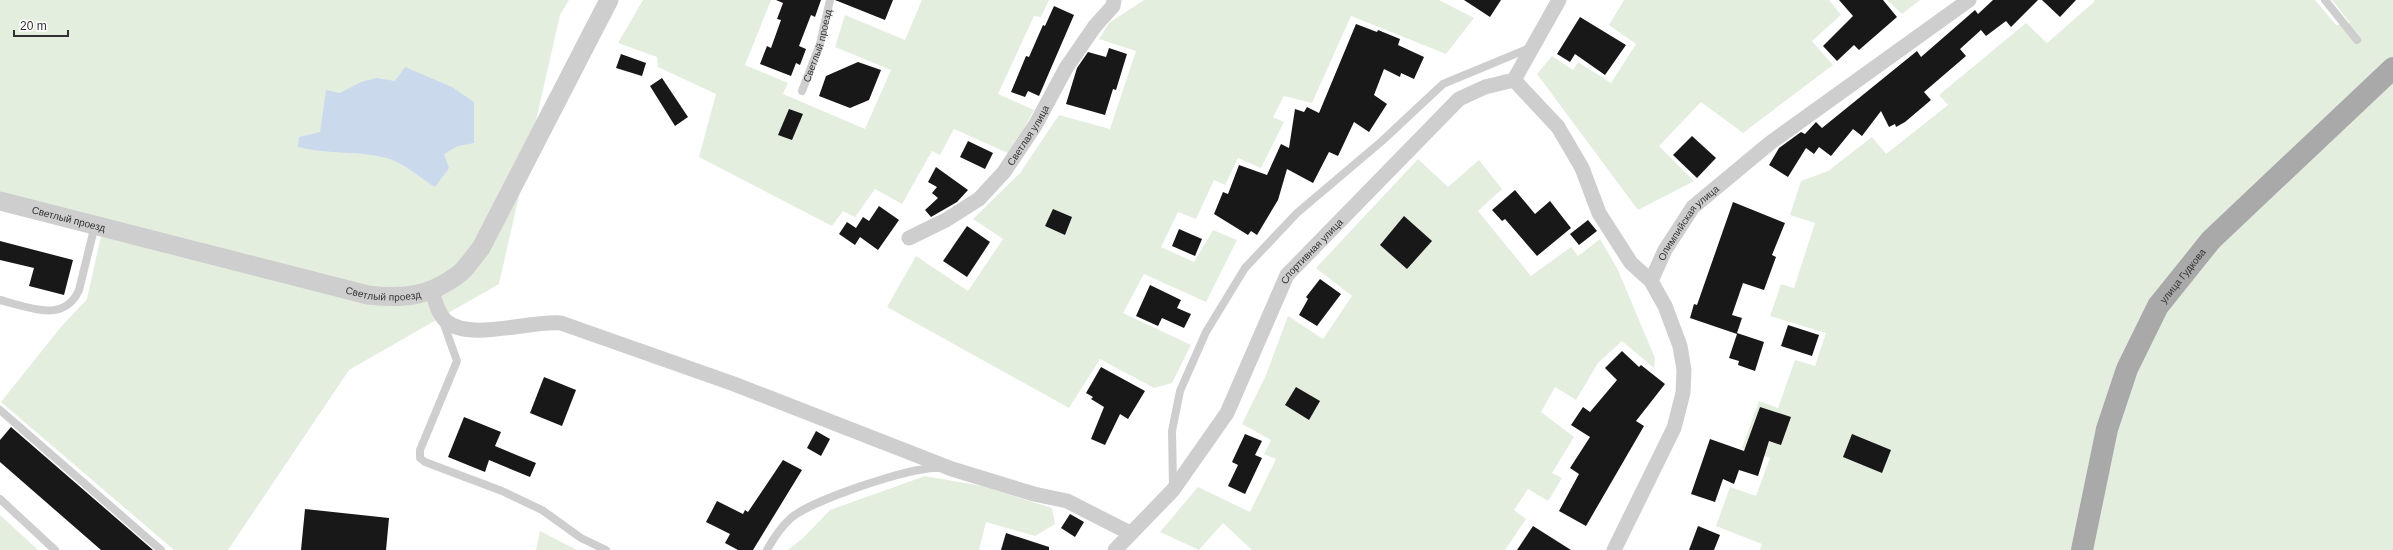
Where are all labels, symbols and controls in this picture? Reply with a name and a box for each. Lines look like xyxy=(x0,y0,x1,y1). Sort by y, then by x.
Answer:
street label: Светлый проезд xyxy=(801,8,834,84)
scale bar xyxy=(14,12,68,38)
text: 20 m xyxy=(20,19,47,33)
street label: Светлая улица xyxy=(1005,103,1051,168)
street label: Олимпийская улица xyxy=(1656,183,1721,262)
street label: Светлый проезд xyxy=(31,204,107,234)
street label: Спортивная улица xyxy=(1279,216,1345,286)
street label: улица Гудкова xyxy=(2158,246,2208,305)
street label: Светлый проезд xyxy=(345,285,422,303)

